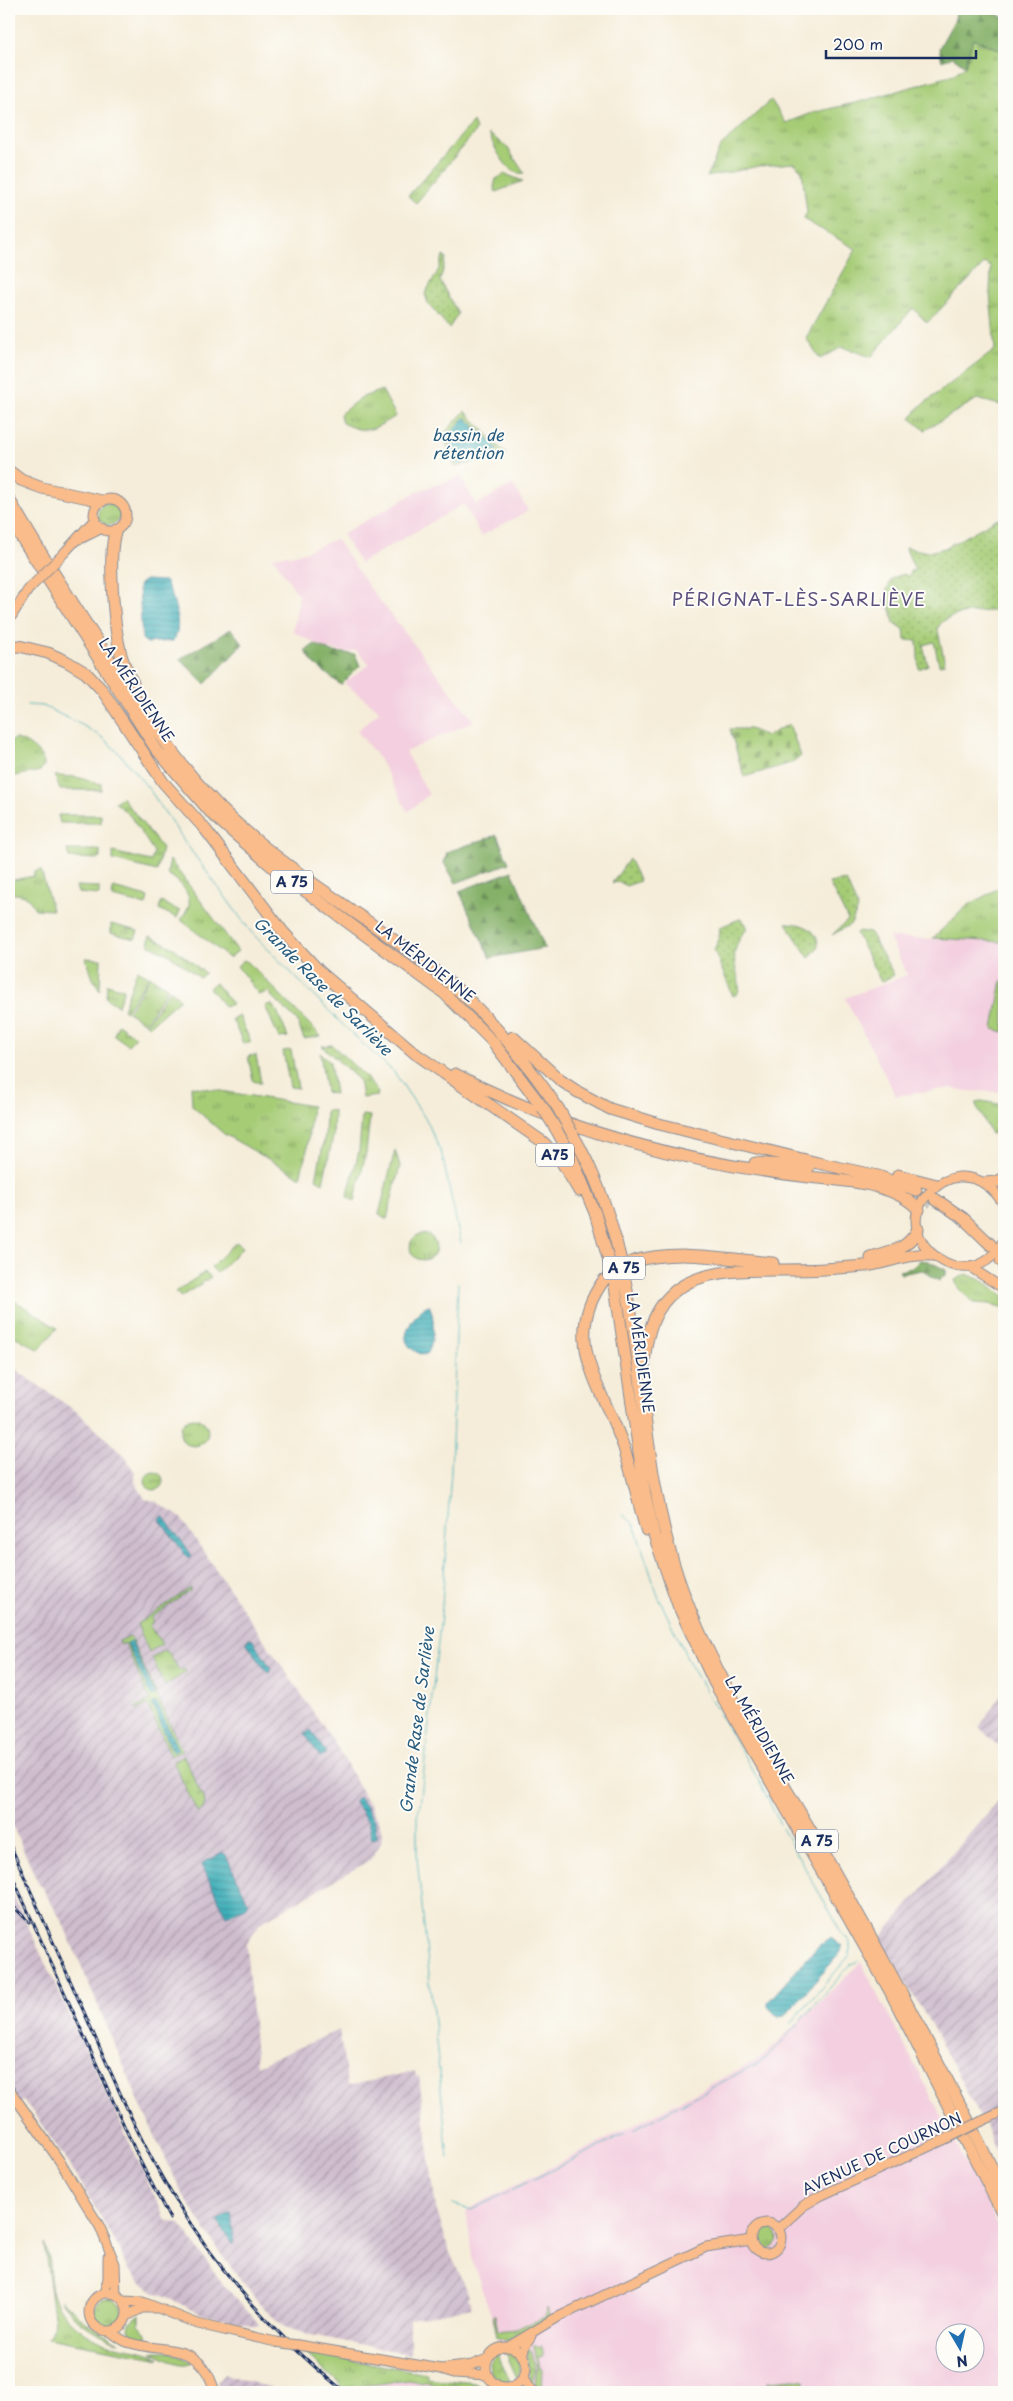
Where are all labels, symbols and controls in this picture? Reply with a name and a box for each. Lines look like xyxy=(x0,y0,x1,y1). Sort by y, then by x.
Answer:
scale bar xyxy=(826,28,976,60)
text: 200 m xyxy=(833,32,883,55)
water label: bassin de rétention xyxy=(432,422,505,464)
district label: PÉRIGNAT-LÈS-SARLIÈVE xyxy=(672,585,926,612)
street label: LA MÉRIDIENNE xyxy=(94,632,181,746)
road number: A 75 xyxy=(271,870,313,894)
water label: Grande Rase de Sarliève xyxy=(249,910,400,1061)
street label: LA MÉRIDIENNE xyxy=(371,914,481,1007)
road number: A75 xyxy=(536,1144,574,1166)
road number: A 75 xyxy=(603,1256,645,1280)
street label: LA MÉRIDIENNE xyxy=(622,1291,661,1415)
water label: Grande Rase de Sarliève xyxy=(393,1624,440,1815)
street label: LA MÉRIDIENNE xyxy=(720,1671,801,1788)
road number: A 75 xyxy=(796,1830,838,1852)
street label: AVENUE DE COURNON xyxy=(798,2105,965,2200)
north arrow xyxy=(936,2324,986,2374)
text: N xyxy=(955,2350,969,2373)

